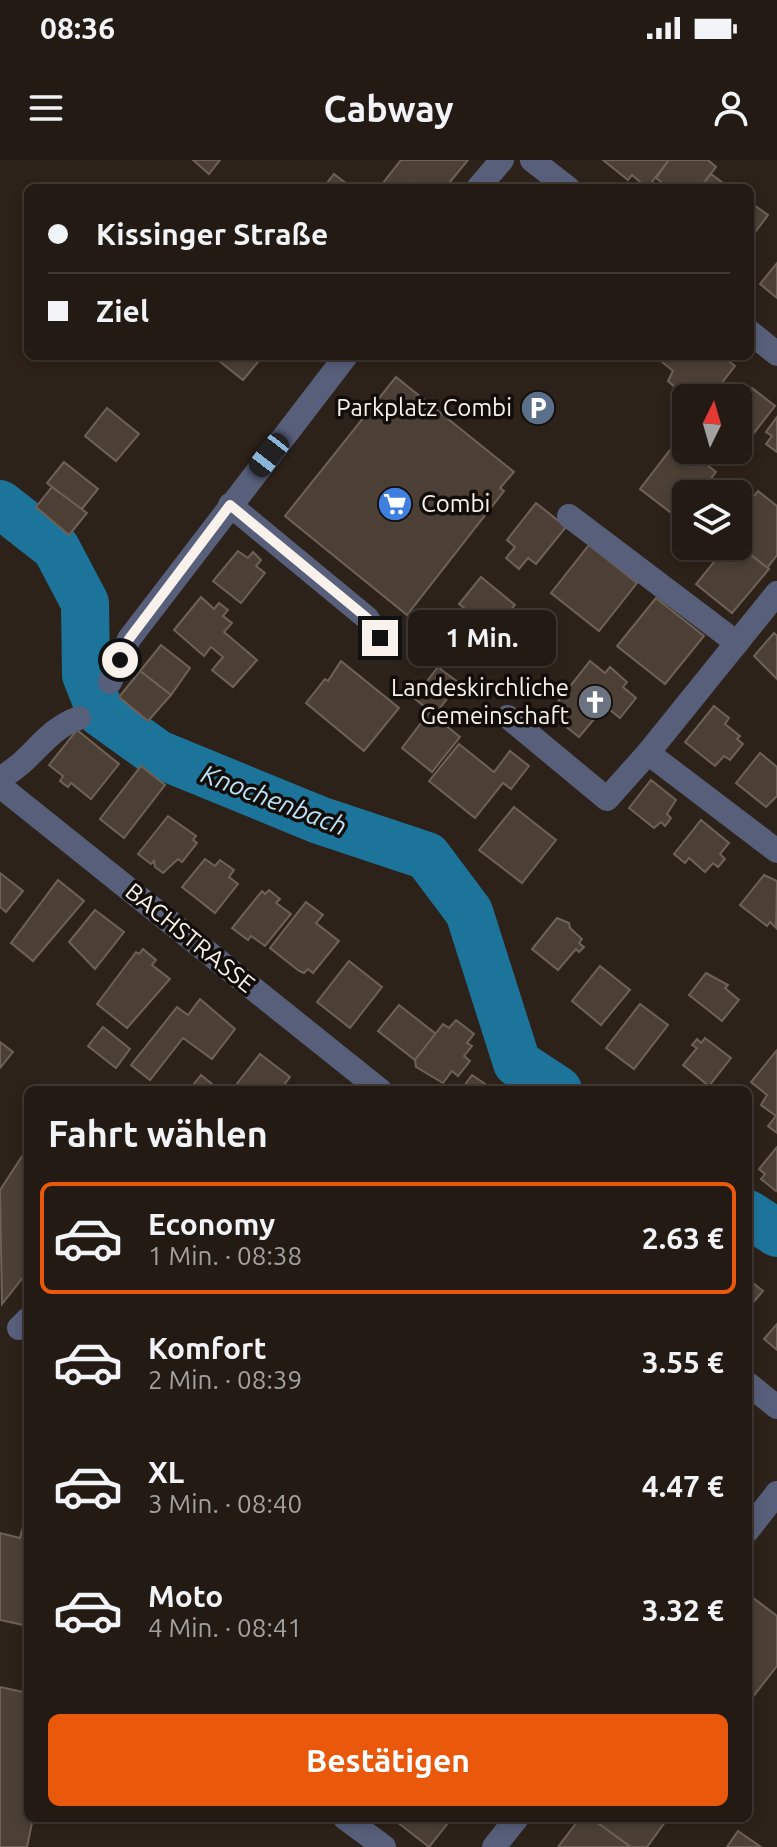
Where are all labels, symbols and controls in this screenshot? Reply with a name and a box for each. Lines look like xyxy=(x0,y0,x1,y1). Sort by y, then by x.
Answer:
text: 08:36 xyxy=(40,11,115,45)
icon: menu xyxy=(24,86,68,130)
icon: person xyxy=(709,86,753,130)
text: Cabway xyxy=(323,88,454,129)
text: Kissinger Straße xyxy=(96,217,328,251)
text: Ziel xyxy=(96,294,149,328)
north arrow xyxy=(672,384,752,464)
map controls xyxy=(672,384,752,560)
parking icon: Parkplatz Combi xyxy=(519,389,557,427)
place label: Parkplatz Combi xyxy=(336,394,512,421)
car xyxy=(245,429,293,481)
button: layers xyxy=(672,480,752,560)
supermarket icon: Combi xyxy=(376,485,414,523)
place label: Combi xyxy=(421,490,490,517)
callout: 1 Min. xyxy=(408,610,556,666)
route end xyxy=(362,620,398,656)
text: 1 Min. xyxy=(446,623,518,652)
route start xyxy=(102,642,138,678)
place label: Landeskirchliche Gemeinschaft xyxy=(391,674,570,729)
church icon: Landeskirchliche Gemeinschaft xyxy=(576,683,614,721)
water label: Knochenbach xyxy=(197,759,351,841)
street label: BACHSTRASSE xyxy=(120,877,260,998)
text: Fahrt wählen xyxy=(48,1113,268,1154)
icon: car xyxy=(52,1202,124,1274)
text: Economy xyxy=(148,1207,275,1241)
text: 2.63 € xyxy=(642,1221,724,1255)
text: 1 Min. · 08:38 xyxy=(148,1241,302,1270)
icon: car xyxy=(52,1326,124,1398)
text: Komfort xyxy=(148,1331,266,1365)
text: 3.55 € xyxy=(642,1345,724,1379)
text: 2 Min. · 08:39 xyxy=(148,1365,302,1394)
icon: car xyxy=(52,1450,124,1522)
text: XL xyxy=(148,1455,184,1489)
text: 4.47 € xyxy=(642,1469,724,1503)
text: 3 Min. · 08:40 xyxy=(148,1489,302,1518)
icon: car xyxy=(52,1574,124,1646)
text: Moto xyxy=(148,1579,223,1613)
text: 3.32 € xyxy=(642,1593,724,1627)
text: 4 Min. · 08:41 xyxy=(148,1613,302,1642)
button: Bestätigen xyxy=(48,1714,728,1806)

